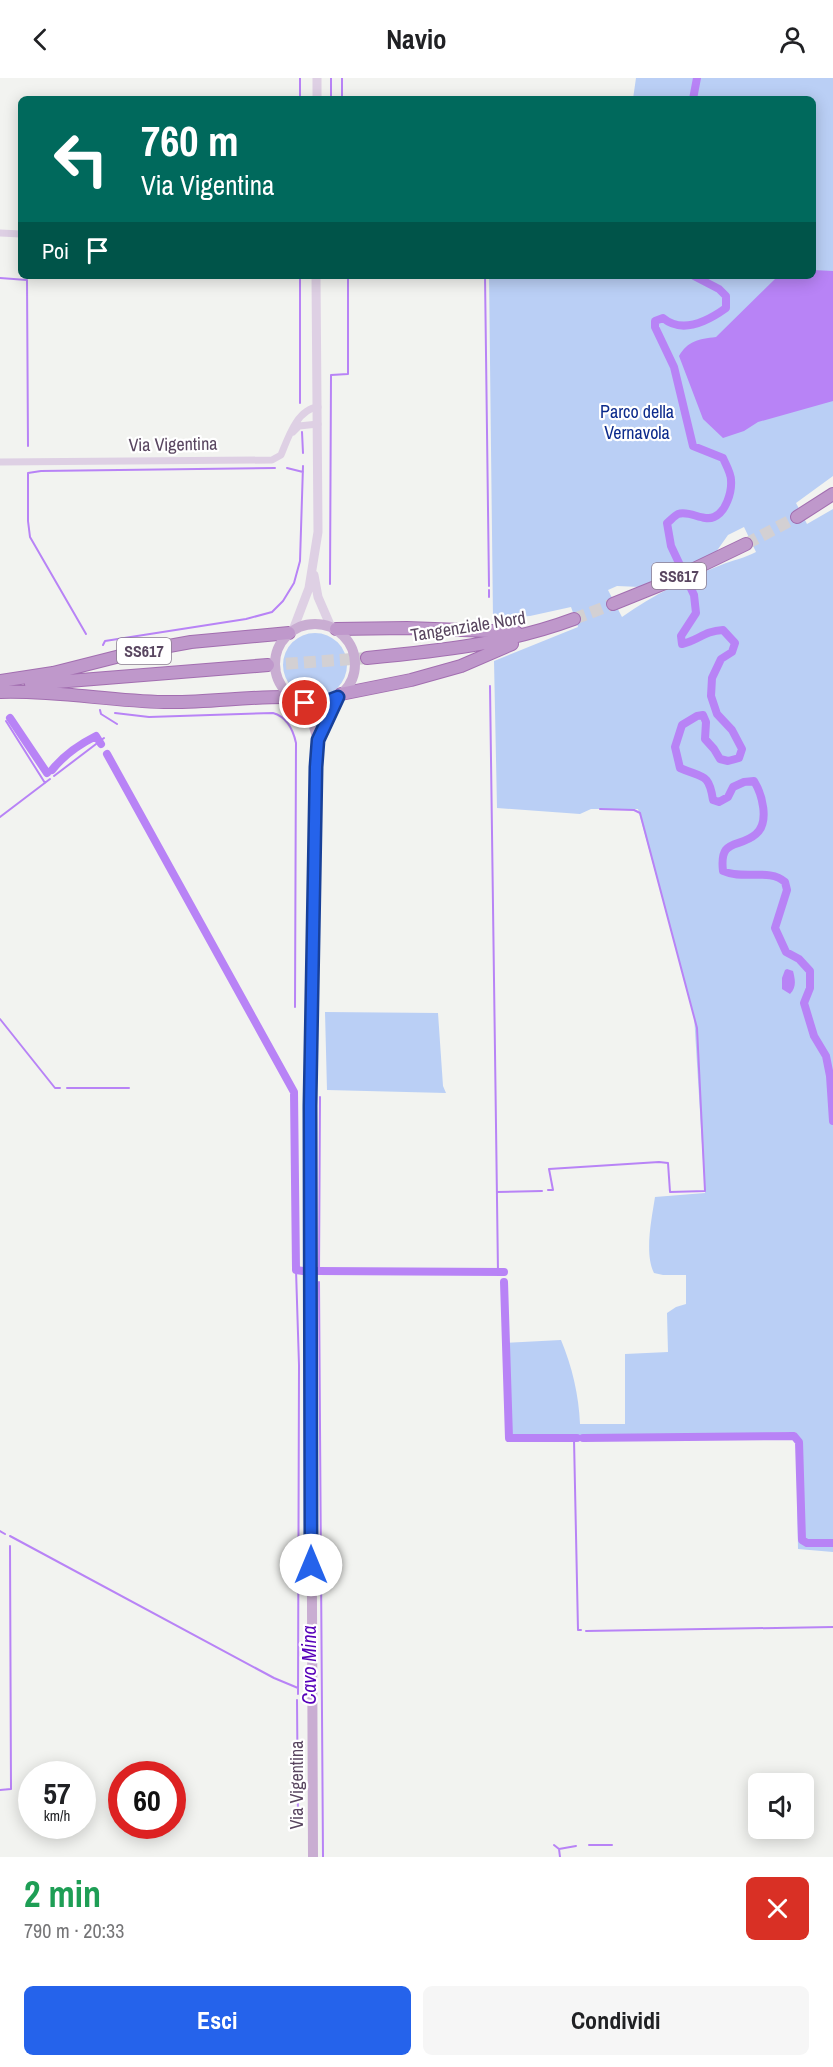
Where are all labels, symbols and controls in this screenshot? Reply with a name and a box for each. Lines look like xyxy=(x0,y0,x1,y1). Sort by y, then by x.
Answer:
text: Navio xyxy=(386,21,447,57)
icon: back xyxy=(24,23,57,56)
icon: person xyxy=(776,23,809,56)
text: 760 m xyxy=(141,113,239,169)
icon: left xyxy=(42,120,120,198)
text: Via Vigentina xyxy=(141,167,274,203)
icon: arrive xyxy=(81,234,114,267)
text: Poi xyxy=(42,236,69,266)
park label: Parco della Vernavola xyxy=(600,399,674,445)
street label: Via Vigentina xyxy=(128,431,218,457)
road number: SS617 xyxy=(652,563,706,589)
street label: Tangenziale Nord xyxy=(409,605,527,647)
road number: SS617 xyxy=(117,638,171,664)
pin xyxy=(279,677,330,728)
icon: arrive xyxy=(288,686,321,719)
position arrow xyxy=(279,1533,343,1597)
water label: Cavo Mina xyxy=(295,1625,322,1705)
street label: Via Vigentina xyxy=(284,1741,309,1829)
speed limit sign: 60 xyxy=(108,1761,186,1839)
text: 57 xyxy=(43,1773,71,1813)
map controls xyxy=(748,1773,814,1839)
button: sound xyxy=(748,1773,814,1839)
text: km/h xyxy=(44,1805,70,1826)
text: 2 min xyxy=(24,1870,101,1918)
button: close xyxy=(746,1877,809,1940)
text: 790 m · 20:33 xyxy=(24,1917,124,1944)
button: Esci xyxy=(24,1986,411,2055)
button: Condividi xyxy=(423,1986,809,2055)

